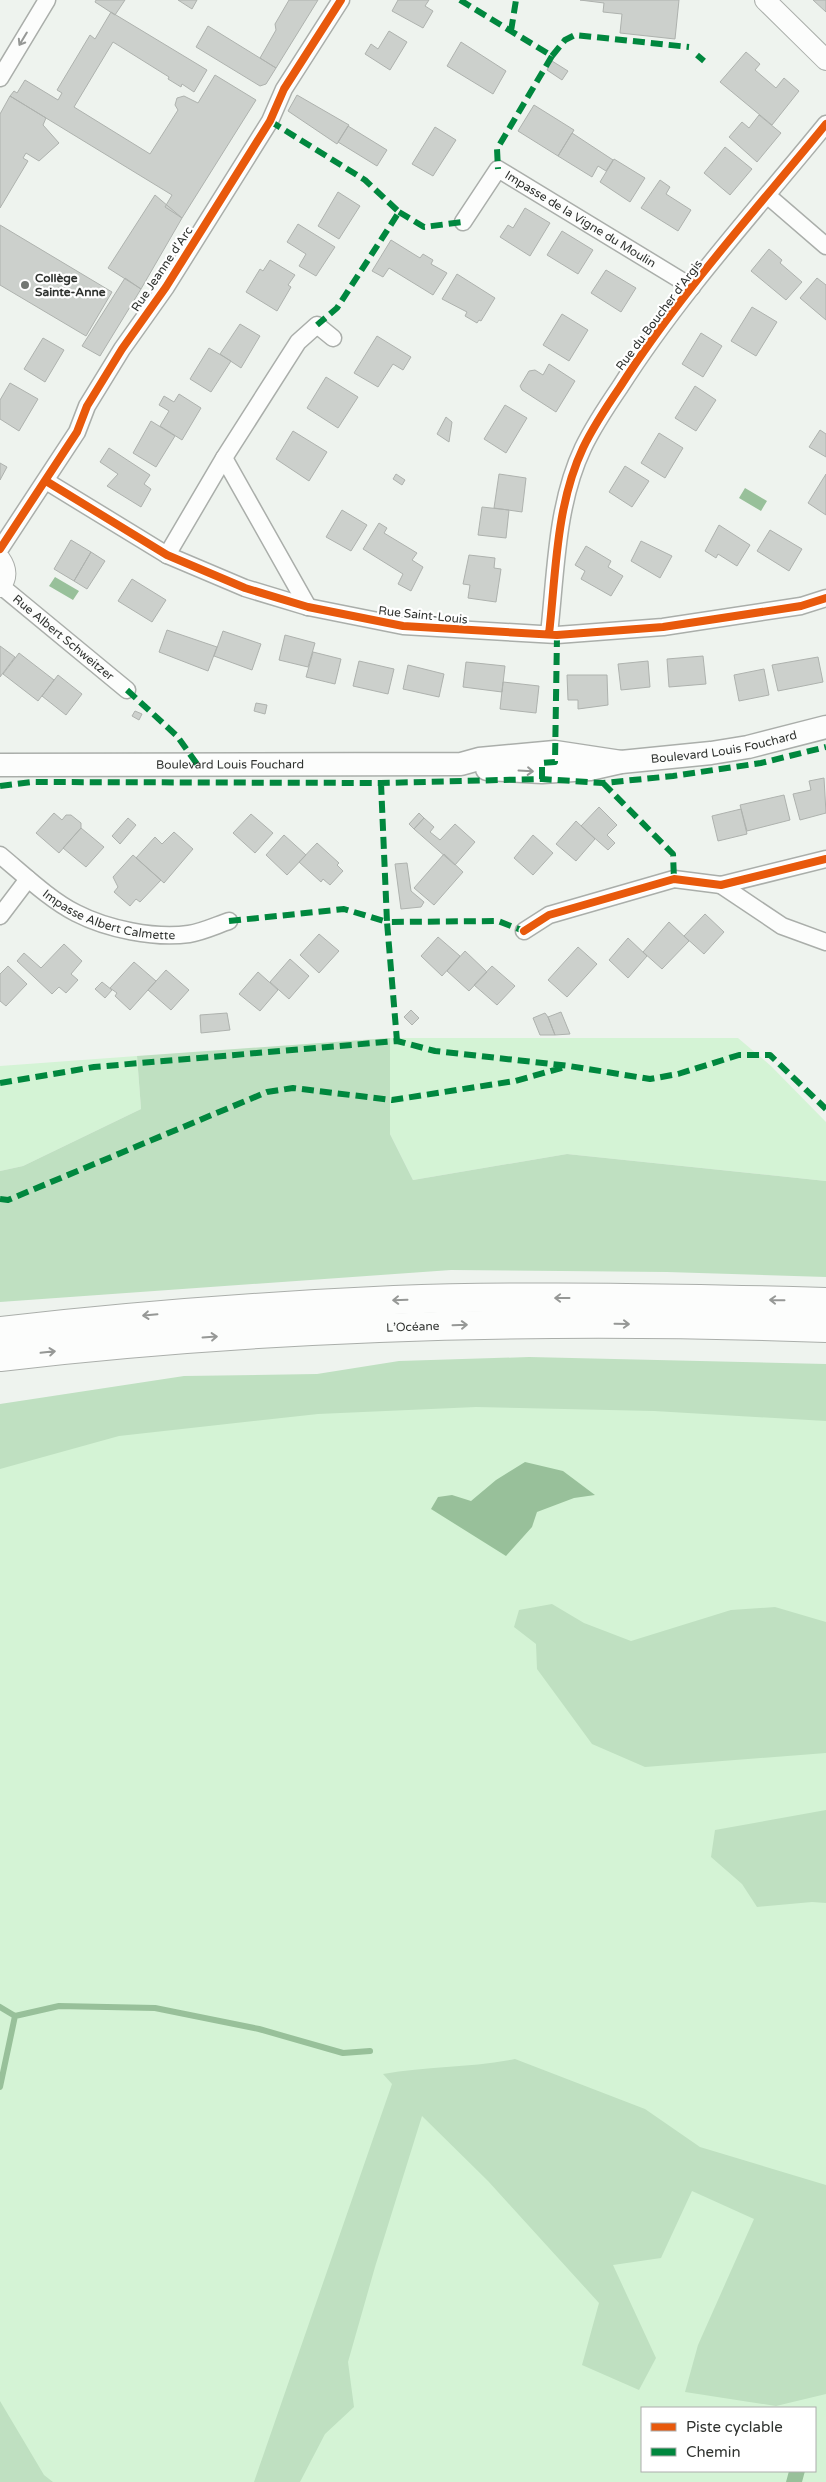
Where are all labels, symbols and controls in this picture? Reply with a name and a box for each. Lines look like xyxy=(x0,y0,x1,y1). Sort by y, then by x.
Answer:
one-way arrow xyxy=(18,32,28,46)
street label: Impasse de la Vigne du Moulin xyxy=(503,168,658,270)
street label: Rue Jeanne d'Arc xyxy=(128,224,196,314)
street label: Rue du Boucher d'Argis xyxy=(613,257,705,373)
place label: Collège Sainte-Anne xyxy=(35,271,106,299)
marker: Collège Sainte-Anne xyxy=(19,279,31,291)
street label: Rue Albert Schweitzer xyxy=(10,592,117,684)
street label: Rue Saint-Louis xyxy=(378,603,469,627)
street label: Boulevard Louis Fouchard xyxy=(650,728,798,766)
street label: Boulevard Louis Fouchard xyxy=(156,757,304,772)
one-way arrow xyxy=(518,767,534,776)
street label: Impasse Albert Calmette xyxy=(40,887,175,942)
one-way arrow xyxy=(555,1293,571,1303)
one-way arrow xyxy=(392,1296,408,1305)
one-way arrow xyxy=(770,1296,786,1305)
one-way arrow xyxy=(143,1311,159,1320)
street label: L’Océane xyxy=(386,1319,440,1335)
one-way arrow xyxy=(614,1319,630,1329)
one-way arrow xyxy=(452,1320,468,1330)
one-way arrow xyxy=(202,1332,218,1342)
one-way arrow xyxy=(40,1347,56,1357)
legend xyxy=(641,2407,816,2472)
text: Piste cyclable xyxy=(686,2418,783,2436)
text: Chemin xyxy=(686,2443,741,2461)

